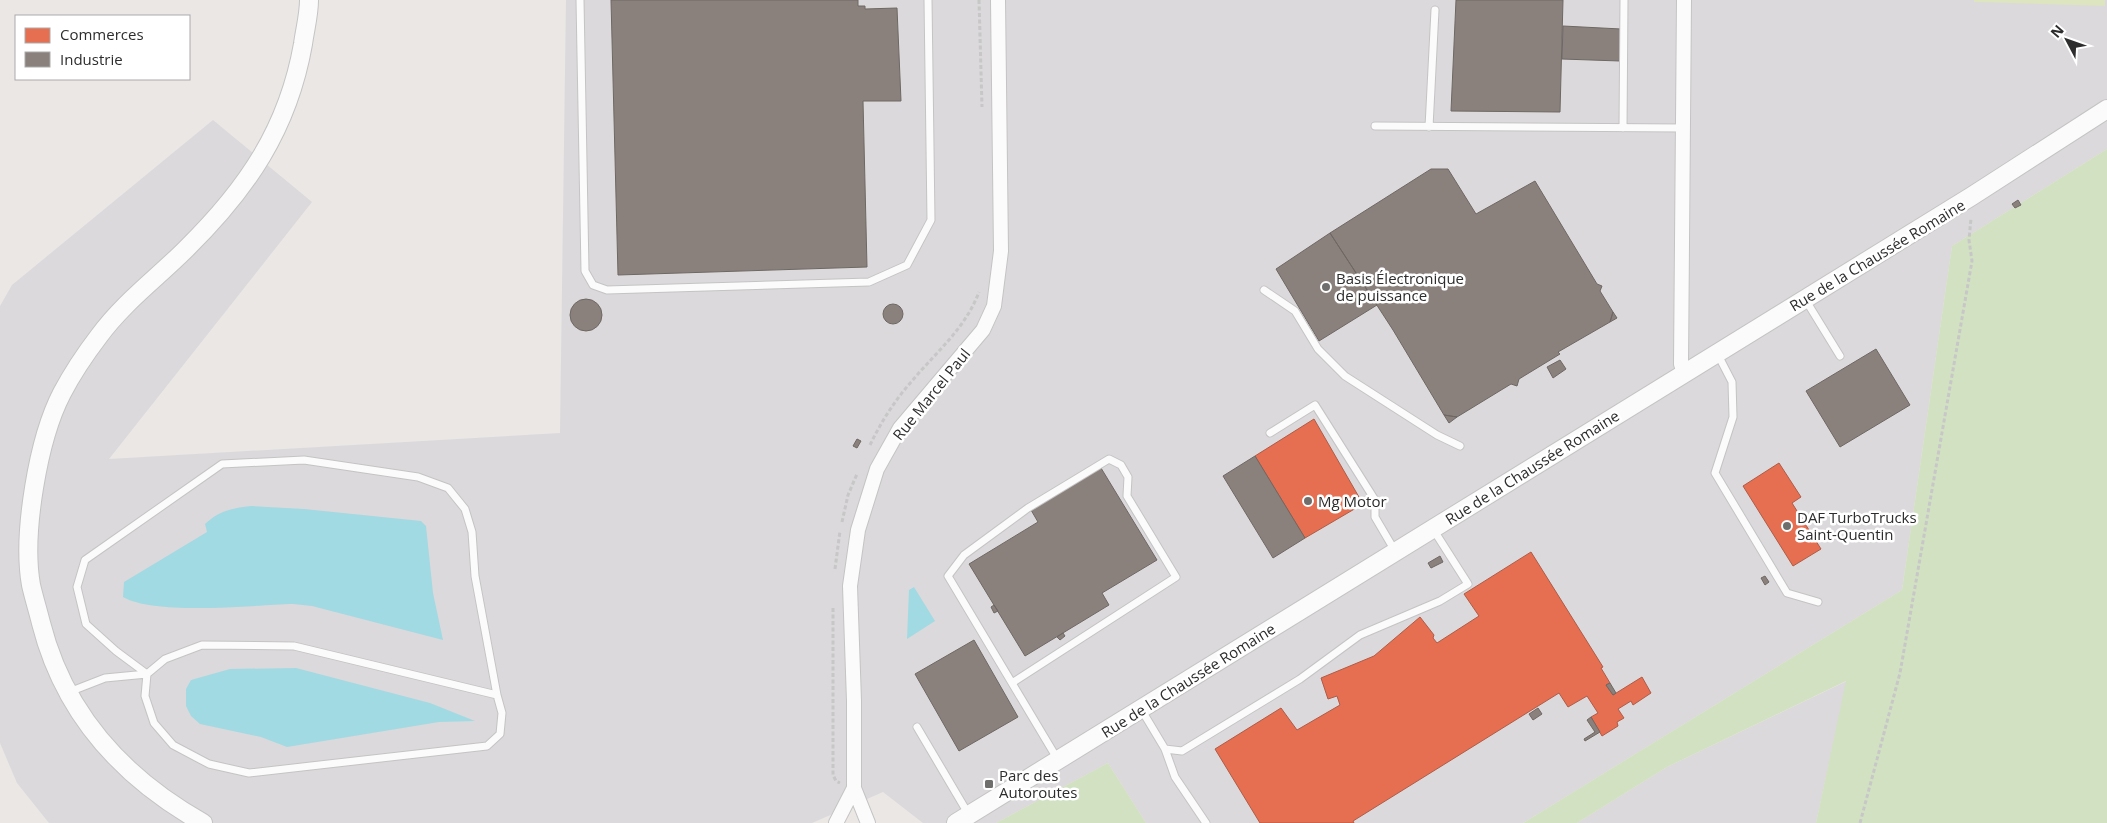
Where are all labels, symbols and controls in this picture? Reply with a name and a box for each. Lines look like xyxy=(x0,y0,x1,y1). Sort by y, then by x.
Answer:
legend xyxy=(15,15,190,80)
north arrow xyxy=(2042,15,2092,65)
text: N xyxy=(2046,21,2068,42)
text: Commerces xyxy=(60,24,144,44)
text: Industrie xyxy=(60,49,123,69)
street label: Rue de la Chaussée Romaine xyxy=(1786,195,1968,315)
place label: Basis Électronique de puissance xyxy=(1336,268,1464,305)
marker: Basis Électronique de puissance xyxy=(1320,281,1332,293)
street label: Rue Marcel Paul xyxy=(888,344,974,444)
street label: Rue de la Chaussée Romaine xyxy=(1441,405,1623,529)
place label: Mg Motor xyxy=(1318,491,1387,511)
marker: Mg Motor xyxy=(1302,495,1314,507)
place label: DAF TurboTrucks Saint-Quentin xyxy=(1797,507,1917,544)
marker: DAF TurboTrucks Saint-Quentin xyxy=(1781,520,1793,532)
street label: Rue de la Chaussée Romaine xyxy=(1097,618,1279,742)
place label: Parc des Autoroutes xyxy=(999,765,1077,802)
marker: Parc des Autoroutes xyxy=(983,778,995,790)

